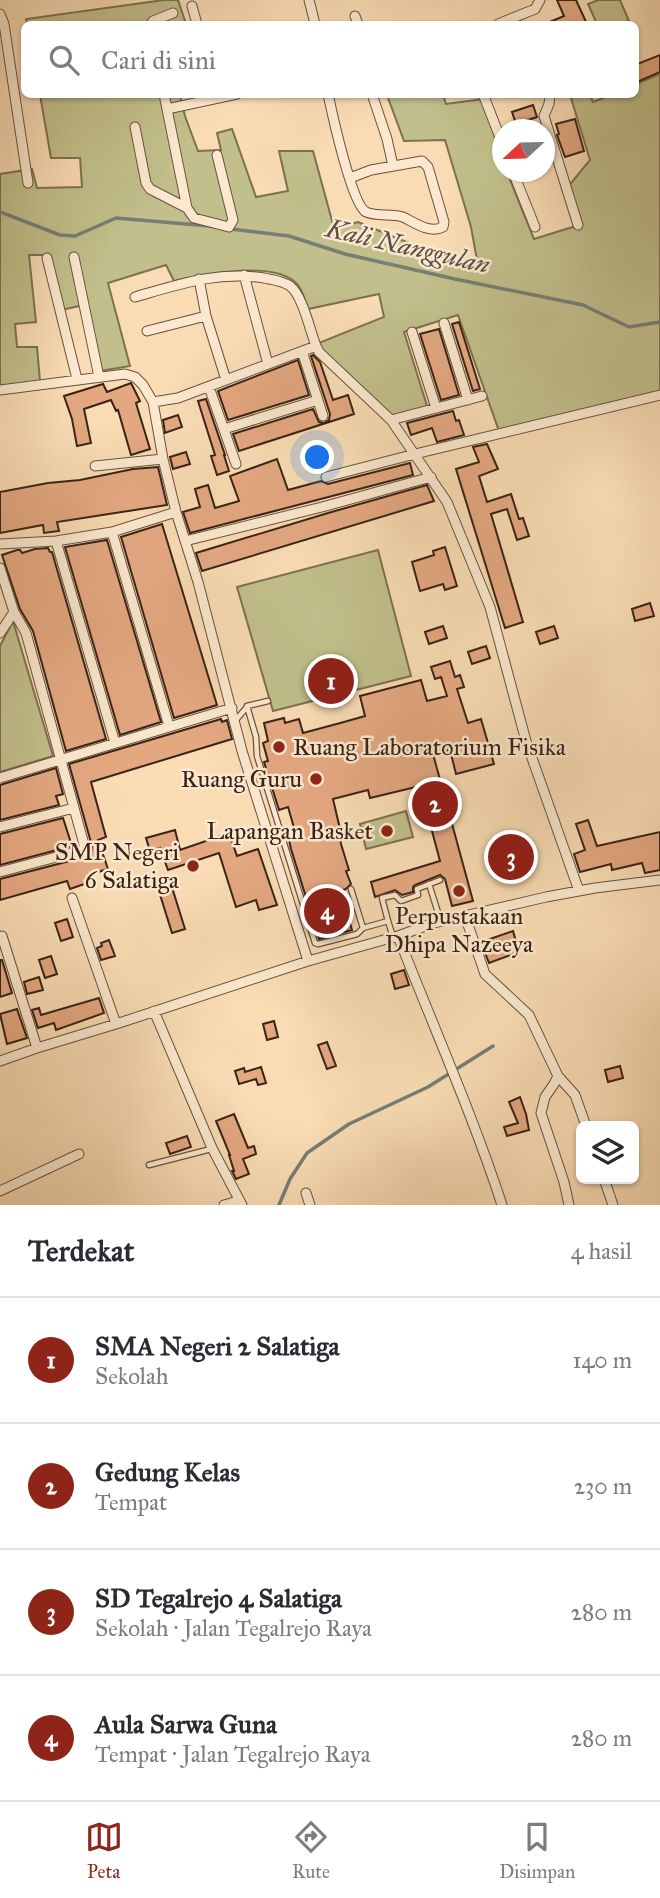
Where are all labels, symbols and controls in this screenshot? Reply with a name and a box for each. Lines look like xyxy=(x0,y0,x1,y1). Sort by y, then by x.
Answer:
search box xyxy=(21,21,639,98)
icon: search xyxy=(45,41,83,79)
text: Cari di sini xyxy=(101,44,216,76)
north arrow xyxy=(492,119,555,182)
water label: Kali Nanggulan xyxy=(321,211,493,280)
your location xyxy=(300,440,334,474)
pin: 1 xyxy=(308,655,354,707)
place label: Ruang Laboratorium Fisika xyxy=(293,732,567,762)
marker: Ruang Laboratorium Fisika xyxy=(271,739,287,755)
place label: Ruang Guru xyxy=(181,764,302,794)
marker: Ruang Guru xyxy=(308,771,324,787)
pin: 2 xyxy=(412,778,458,830)
place label: Lapangan Basket xyxy=(206,816,374,846)
marker: Lapangan Basket xyxy=(379,823,395,839)
pin: 3 xyxy=(488,831,534,883)
place label: SMP Negeri 6 Salatiga xyxy=(55,837,180,895)
marker: SMP Negeri 6 Salatiga xyxy=(185,858,201,874)
marker: Perpustakaan Dhipa Nazeeya xyxy=(451,883,467,899)
pin: 4 xyxy=(304,885,350,937)
place label: Perpustakaan Dhipa Nazeeya xyxy=(385,901,534,959)
map controls xyxy=(576,1121,639,1184)
button: layers xyxy=(576,1121,639,1184)
text: Terdekat xyxy=(28,1233,134,1269)
text: 4 hasil xyxy=(571,1237,632,1265)
text: SMA Negeri 2 Salatiga xyxy=(95,1330,340,1362)
text: 1 xyxy=(46,1346,56,1374)
text: 140 m xyxy=(572,1346,632,1374)
text: Sekolah xyxy=(95,1362,169,1390)
text: Gedung Kelas xyxy=(95,1456,240,1488)
text: 2 xyxy=(45,1472,57,1500)
text: 230 m xyxy=(574,1472,632,1500)
text: Tempat xyxy=(95,1488,167,1516)
text: SD Tegalrejo 4 Salatiga xyxy=(95,1582,342,1614)
text: 3 xyxy=(46,1598,56,1626)
text: 280 m xyxy=(571,1598,632,1626)
text: Sekolah · Jalan Tegalrejo Raya xyxy=(95,1614,372,1642)
text: Aula Sarwa Guna xyxy=(95,1708,277,1740)
text: 4 xyxy=(45,1724,57,1752)
text: 280 m xyxy=(571,1724,632,1752)
text: Tempat · Jalan Tegalrejo Raya xyxy=(95,1740,370,1768)
tab: Peta xyxy=(85,1818,123,1883)
tab: Rute xyxy=(292,1818,330,1883)
tab: Disimpan xyxy=(499,1818,575,1883)

